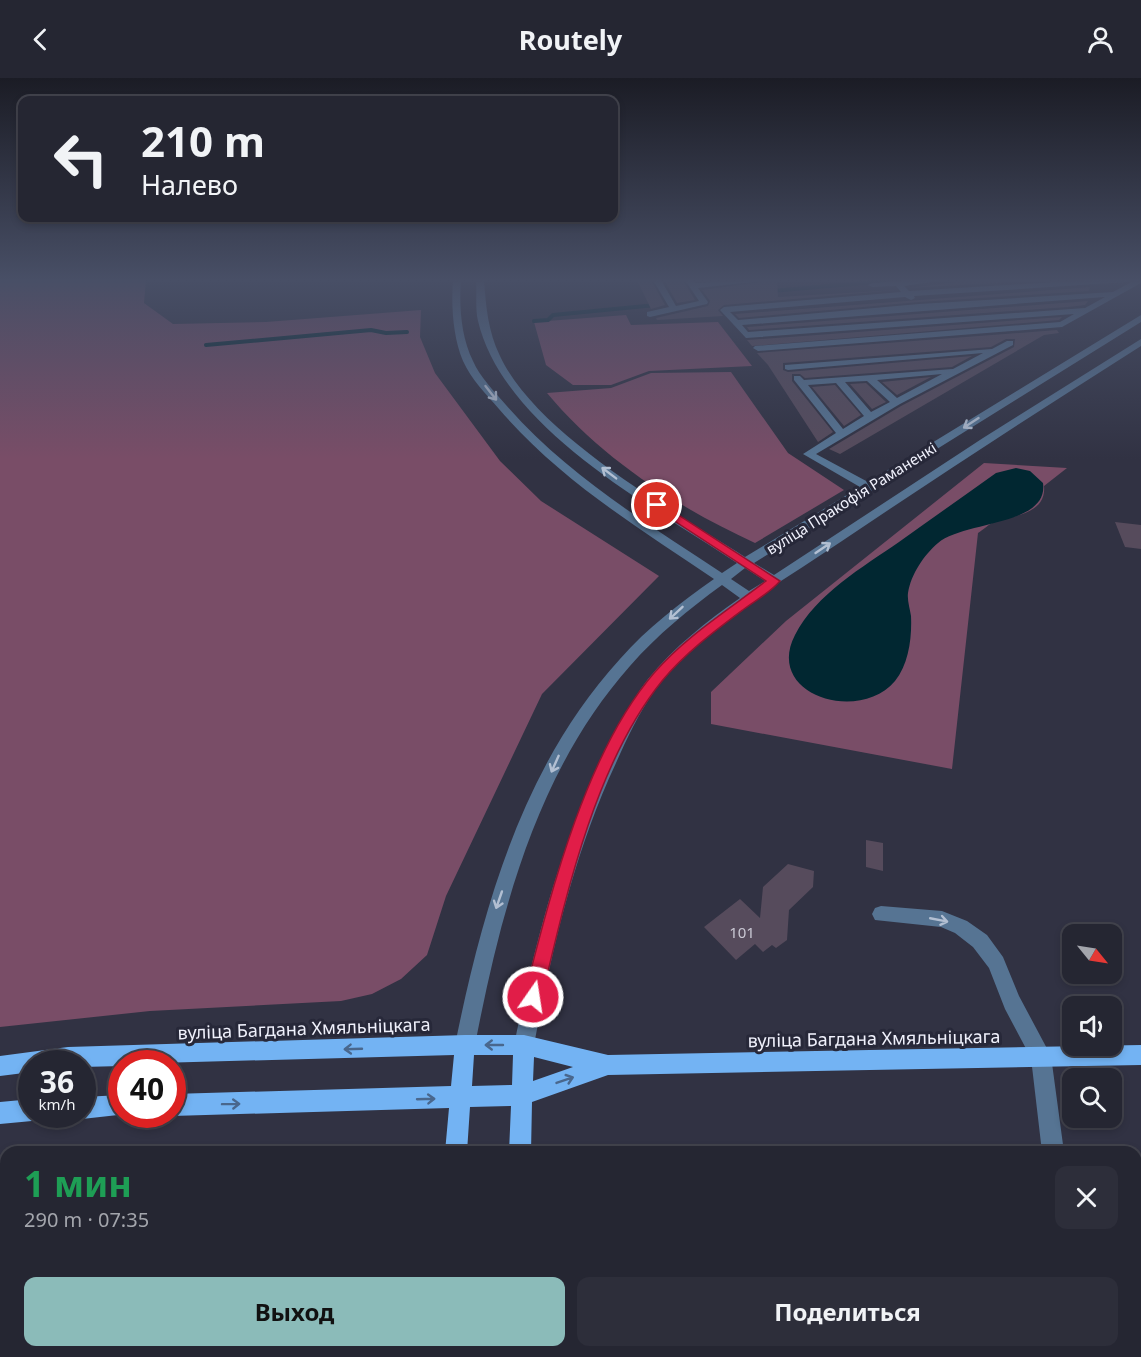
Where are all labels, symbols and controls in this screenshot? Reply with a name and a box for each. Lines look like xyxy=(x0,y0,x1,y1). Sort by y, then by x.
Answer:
text: Routely xyxy=(519,21,622,58)
icon: back xyxy=(24,23,57,56)
icon: person xyxy=(1084,23,1117,56)
text: 210 m xyxy=(141,112,265,169)
icon: left xyxy=(42,120,120,198)
text: Налево xyxy=(141,166,238,203)
one-way arrow xyxy=(484,384,497,400)
one-way arrow xyxy=(963,417,980,429)
street label: вуліца Пракофія Раманенкі xyxy=(762,437,940,559)
one-way arrow xyxy=(602,467,618,479)
pin xyxy=(631,479,682,530)
icon: arrive xyxy=(640,488,673,521)
one-way arrow xyxy=(814,542,830,554)
one-way arrow xyxy=(668,606,683,620)
one-way arrow xyxy=(548,755,560,773)
one-way arrow xyxy=(493,890,504,909)
one-way arrow xyxy=(929,915,948,926)
house number: 101 xyxy=(729,922,755,942)
north arrow xyxy=(1062,924,1122,984)
map controls xyxy=(1062,924,1122,1128)
position arrow xyxy=(501,965,565,1029)
button: sound xyxy=(1062,996,1122,1056)
street label: вуліца Багдана Хмяльніцкага xyxy=(177,1012,431,1044)
street label: вуліца Багдана Хмяльніцкага xyxy=(747,1024,1001,1052)
one-way arrow xyxy=(485,1039,505,1051)
one-way arrow xyxy=(343,1043,363,1054)
speed limit sign: 40 xyxy=(108,1050,186,1128)
text: 36 xyxy=(40,1061,74,1102)
button: search xyxy=(1062,1068,1122,1128)
one-way arrow xyxy=(555,1074,574,1085)
one-way arrow xyxy=(415,1093,435,1105)
text: km/h xyxy=(39,1094,75,1114)
one-way arrow xyxy=(220,1098,240,1109)
text: 1 мин xyxy=(24,1159,132,1208)
button: close xyxy=(1055,1166,1118,1229)
text: 290 m · 07:35 xyxy=(24,1206,149,1233)
button: Выход xyxy=(24,1277,565,1346)
button: Поделиться xyxy=(577,1277,1118,1346)

